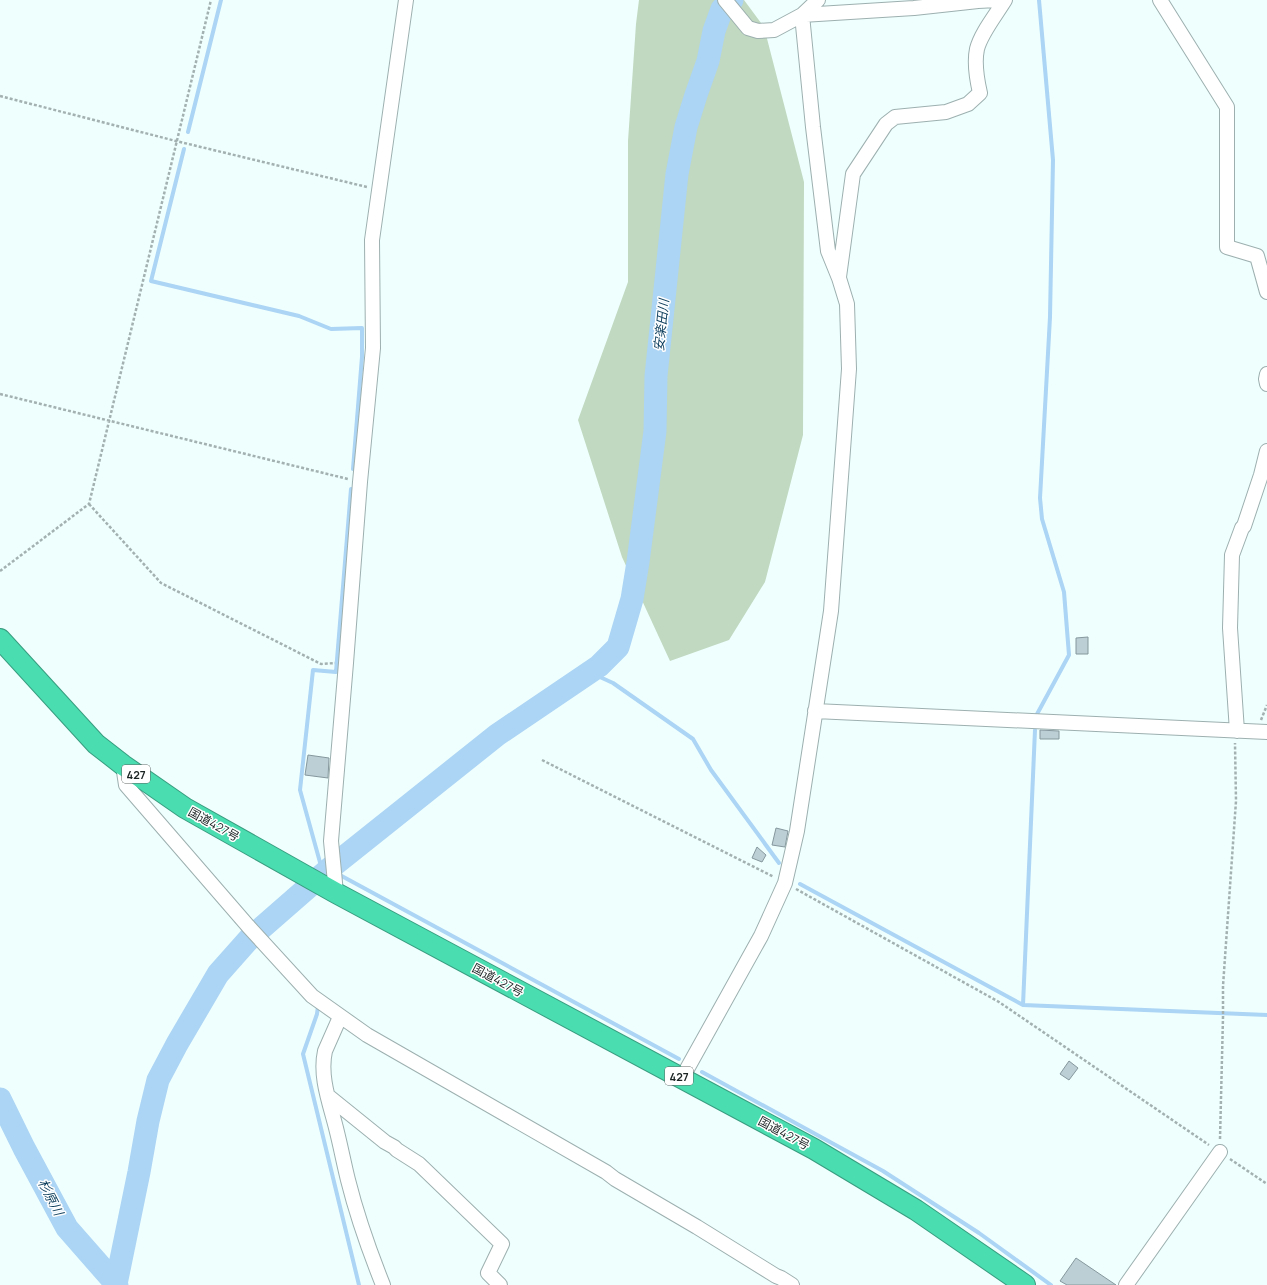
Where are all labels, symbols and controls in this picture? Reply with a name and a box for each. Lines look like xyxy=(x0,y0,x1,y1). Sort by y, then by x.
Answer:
water label: 安楽田川 xyxy=(649,296,673,352)
road number: 427 xyxy=(122,765,150,783)
street label: 国道427号 xyxy=(185,803,243,845)
street label: 国道427号 xyxy=(469,959,527,1001)
road number: 427 xyxy=(665,1067,693,1085)
street label: 国道427号 xyxy=(755,1112,813,1154)
water label: 杉原川 xyxy=(34,1176,69,1220)

